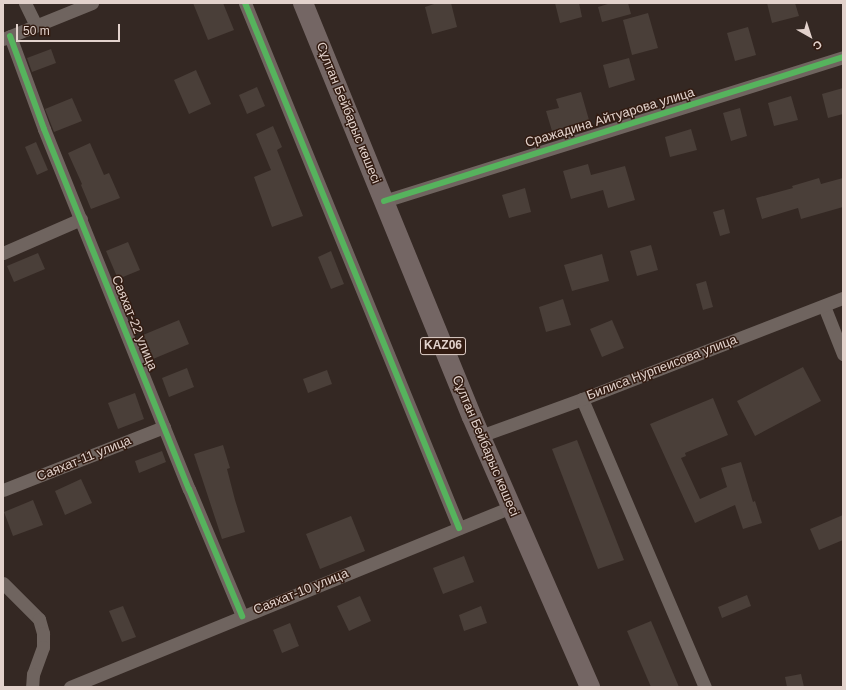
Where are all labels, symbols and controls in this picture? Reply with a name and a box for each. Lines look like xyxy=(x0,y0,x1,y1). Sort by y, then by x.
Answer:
scale bar xyxy=(18,16,122,42)
north arrow xyxy=(790,16,830,56)
text: 50 m xyxy=(23,24,50,38)
text: С xyxy=(811,38,824,52)
street label: Сұлтан Бейбарыс көшесі xyxy=(312,40,384,186)
street label: Сражадина Айтуарова улица xyxy=(524,85,696,151)
street label: Саяхат-22 улица xyxy=(108,273,160,373)
street label: Билиса Нурпеисова улица xyxy=(585,332,739,404)
road number: KAZ06 xyxy=(419,336,467,356)
street label: Сұлтан Бейбарыс көшесі xyxy=(448,373,522,519)
street label: Саяхат-11 улица xyxy=(35,433,133,485)
street label: Саяхат-10 улица xyxy=(251,566,351,618)

